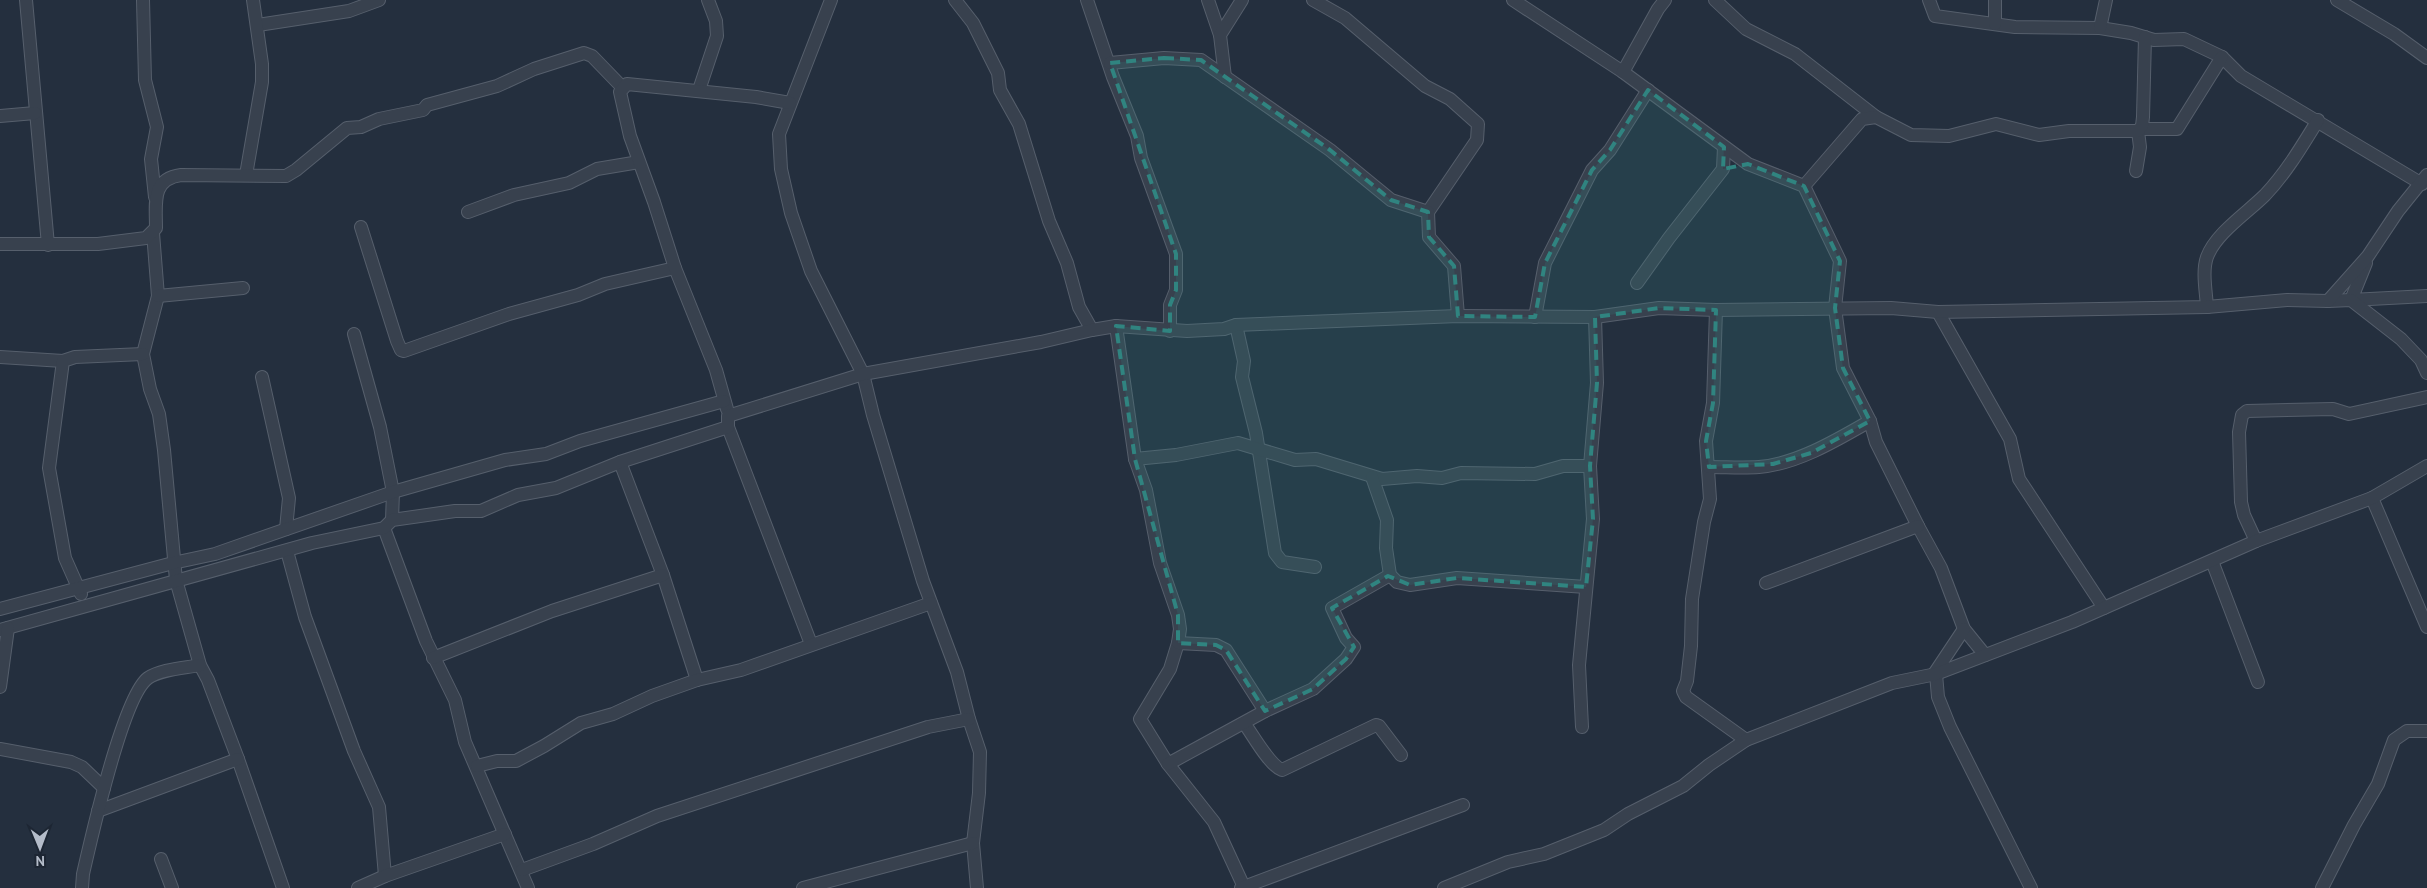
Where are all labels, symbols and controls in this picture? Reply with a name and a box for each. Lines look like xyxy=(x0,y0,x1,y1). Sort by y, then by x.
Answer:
north arrow xyxy=(15,823,65,873)
text: N xyxy=(35,852,45,870)

